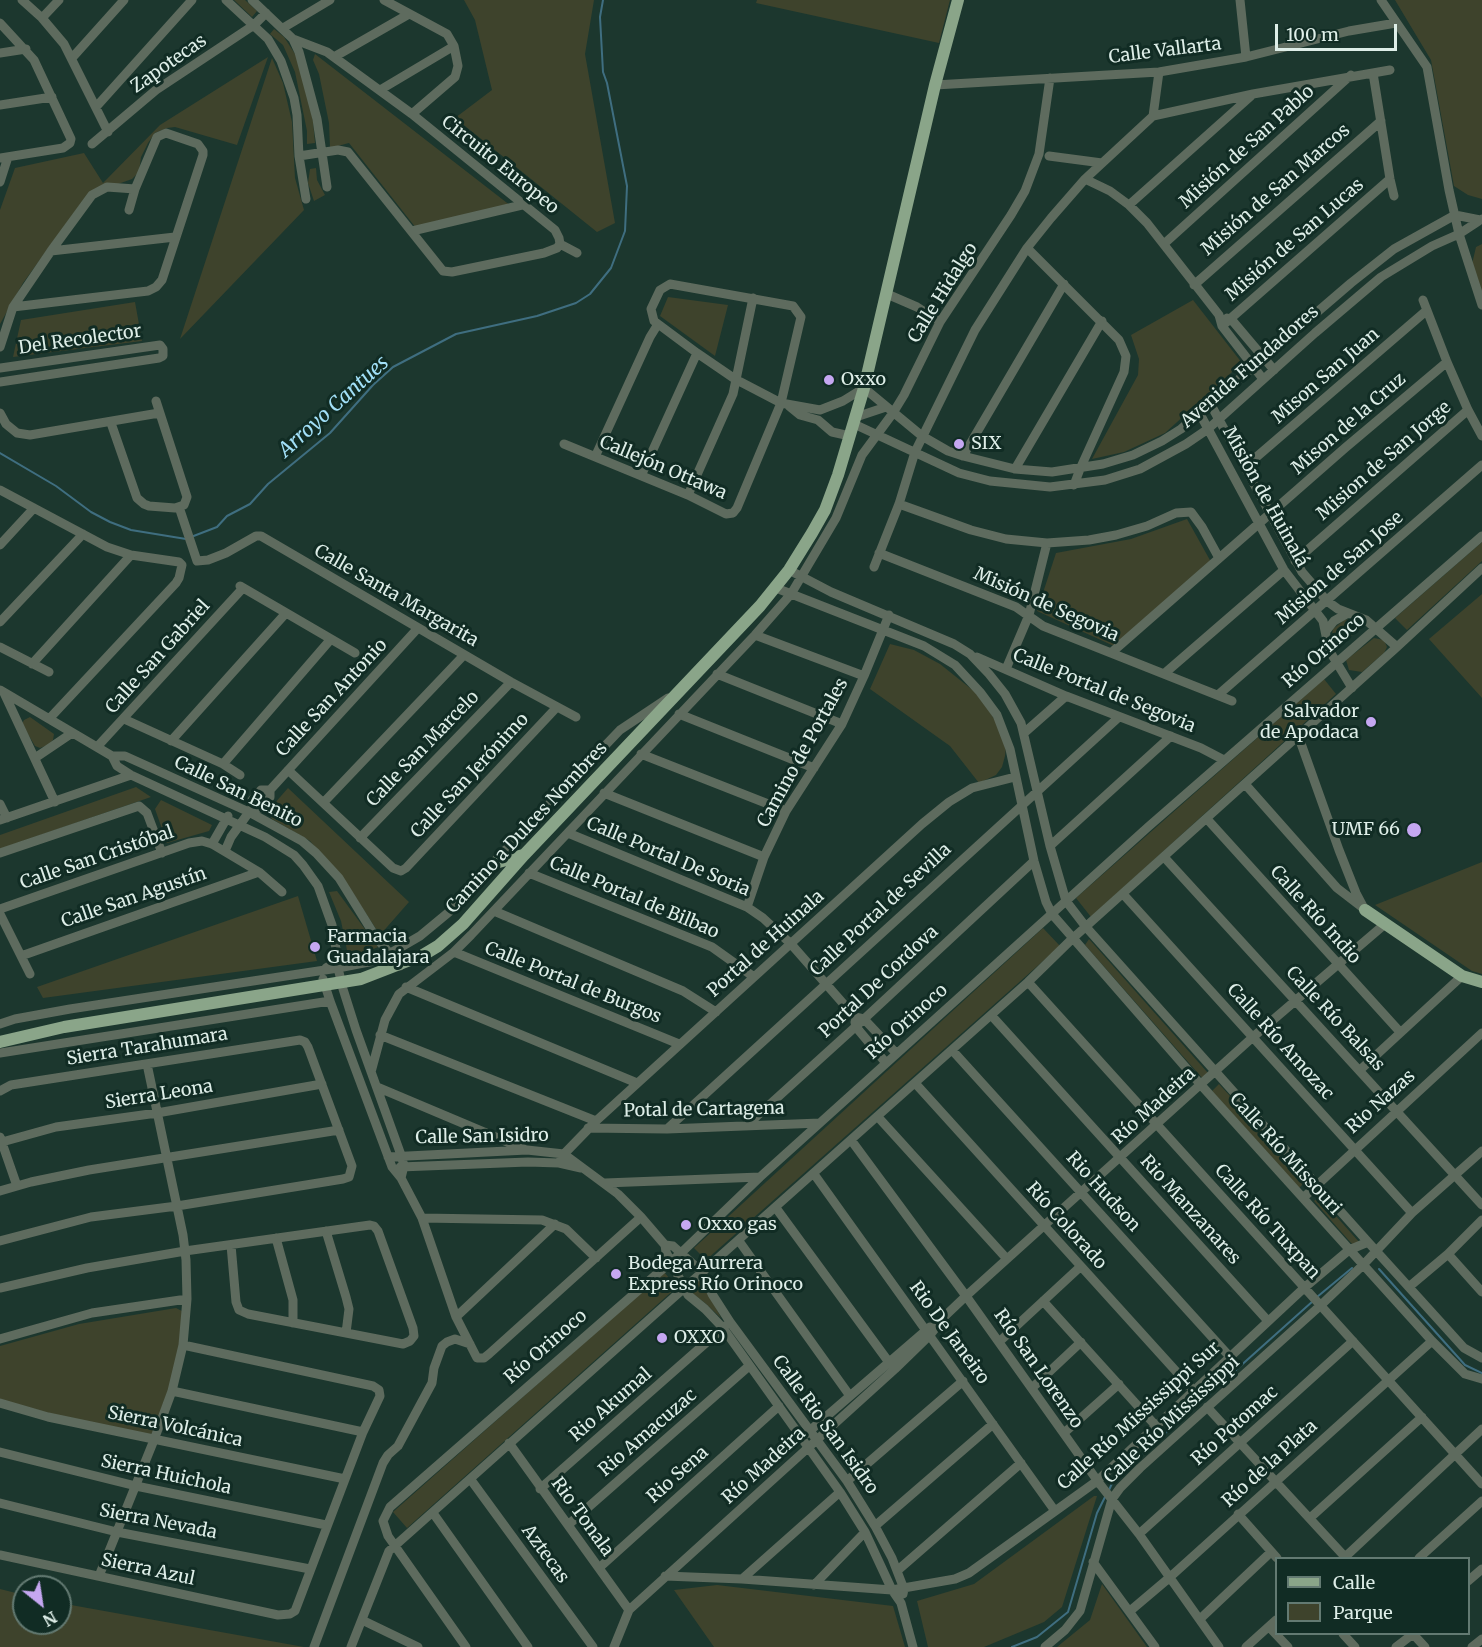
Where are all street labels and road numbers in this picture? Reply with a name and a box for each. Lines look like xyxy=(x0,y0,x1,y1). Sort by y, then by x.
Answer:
street label: Zapotecas xyxy=(127,30,211,98)
street label: Calle Vallarta xyxy=(1108,33,1222,69)
street label: Misión de San Pablo xyxy=(1175,81,1319,213)
street label: Circuito Europeo xyxy=(437,111,563,219)
street label: Misión de San Marcos xyxy=(1197,120,1355,260)
street label: Misión de San Lucas xyxy=(1222,174,1368,306)
street label: Calle Hidalgo xyxy=(904,239,982,347)
street label: Avenida Fundadores xyxy=(1177,301,1323,433)
street label: Del Recolector xyxy=(17,321,143,359)
street label: Mison San Juan xyxy=(1268,324,1384,428)
street label: Mison de la Cruz xyxy=(1288,369,1410,479)
street label: Mision de San Jorge xyxy=(1313,397,1455,525)
street label: Misión de Huinalá xyxy=(1217,423,1313,571)
street label: Callejón Ottawa xyxy=(596,431,730,505)
street label: Mision de San Jose xyxy=(1272,507,1408,629)
street label: Calle Santa Margarita xyxy=(310,540,482,652)
street label: Misión de Segovia xyxy=(970,563,1122,647)
street label: Calle San Gabriel xyxy=(101,596,215,718)
street label: Río Orinoco xyxy=(1278,609,1370,693)
street label: Calle San Antonio xyxy=(272,635,392,761)
street label: Calle Portal de Segovia xyxy=(1010,644,1198,738)
street label: Camino de Portales xyxy=(753,675,853,831)
street label: Calle San Marcelo xyxy=(362,687,484,811)
street label: Calle San Jerónimo xyxy=(407,709,533,843)
street label: Camino a Dulces Nombres xyxy=(442,738,612,918)
street label: Calle San Benito xyxy=(170,752,306,832)
street label: Calle Portal De Soria xyxy=(583,813,753,901)
street label: Calle San Cristóbal xyxy=(17,822,177,894)
street label: Calle Portal de Sevilla xyxy=(806,839,956,981)
street label: Calle Portal de Bilbao xyxy=(546,852,722,944)
street label: Calle Río Indio xyxy=(1265,861,1365,969)
street label: Calle San Agustín xyxy=(59,863,209,933)
street label: Portal de Huinala xyxy=(703,886,829,1002)
street label: Portal De Cordova xyxy=(815,921,943,1043)
street label: Calle Portal de Burgos xyxy=(481,938,665,1028)
street label: Calle Río Balsas xyxy=(1281,962,1389,1076)
street label: Calle Río Amozac xyxy=(1222,979,1338,1105)
street label: Río Orinoco xyxy=(862,980,952,1064)
street label: Sierra Tarahumara xyxy=(65,1024,229,1070)
street label: Río Madeira xyxy=(1108,1063,1200,1149)
street label: Rio Nazas xyxy=(1342,1065,1420,1139)
street label: Sierra Leona xyxy=(104,1076,214,1114)
street label: Calle Río Missouri xyxy=(1225,1089,1345,1219)
street label: Potal de Cartagena xyxy=(623,1098,785,1122)
street label: Calle San Isidro xyxy=(415,1125,549,1149)
street label: Rio Hudson xyxy=(1061,1147,1145,1237)
street label: Rio Manzanares xyxy=(1135,1151,1245,1269)
street label: Calle Río Tuxpan xyxy=(1210,1160,1324,1284)
street label: Río Colorado xyxy=(1021,1178,1111,1274)
street label: Rio De Janeiro xyxy=(905,1277,993,1389)
street label: Río Orinoco xyxy=(500,1305,592,1389)
street label: Río San Lorenzo xyxy=(989,1305,1087,1433)
street label: Calle Río Mississippi Sur xyxy=(1053,1337,1225,1495)
street label: Calle Rio San Isidro xyxy=(767,1351,883,1499)
street label: Calle Río Mississippi xyxy=(1100,1352,1244,1488)
street label: Rio Akumal xyxy=(566,1364,656,1446)
street label: Río Potomac xyxy=(1187,1382,1283,1470)
street label: Rio Amacuzac xyxy=(595,1385,701,1481)
street label: Sierra Volcánica xyxy=(106,1402,244,1452)
street label: Río de la Plata xyxy=(1218,1416,1322,1512)
street label: Río Madeira xyxy=(718,1423,810,1509)
street label: Rio Sena xyxy=(643,1442,713,1508)
street label: Sierra Huichola xyxy=(99,1451,233,1499)
street label: Rio Tonala xyxy=(546,1473,618,1561)
street label: Sierra Nevada xyxy=(97,1500,219,1544)
street label: Aztecas xyxy=(517,1521,573,1587)
street label: Sierra Azul xyxy=(99,1550,197,1590)

